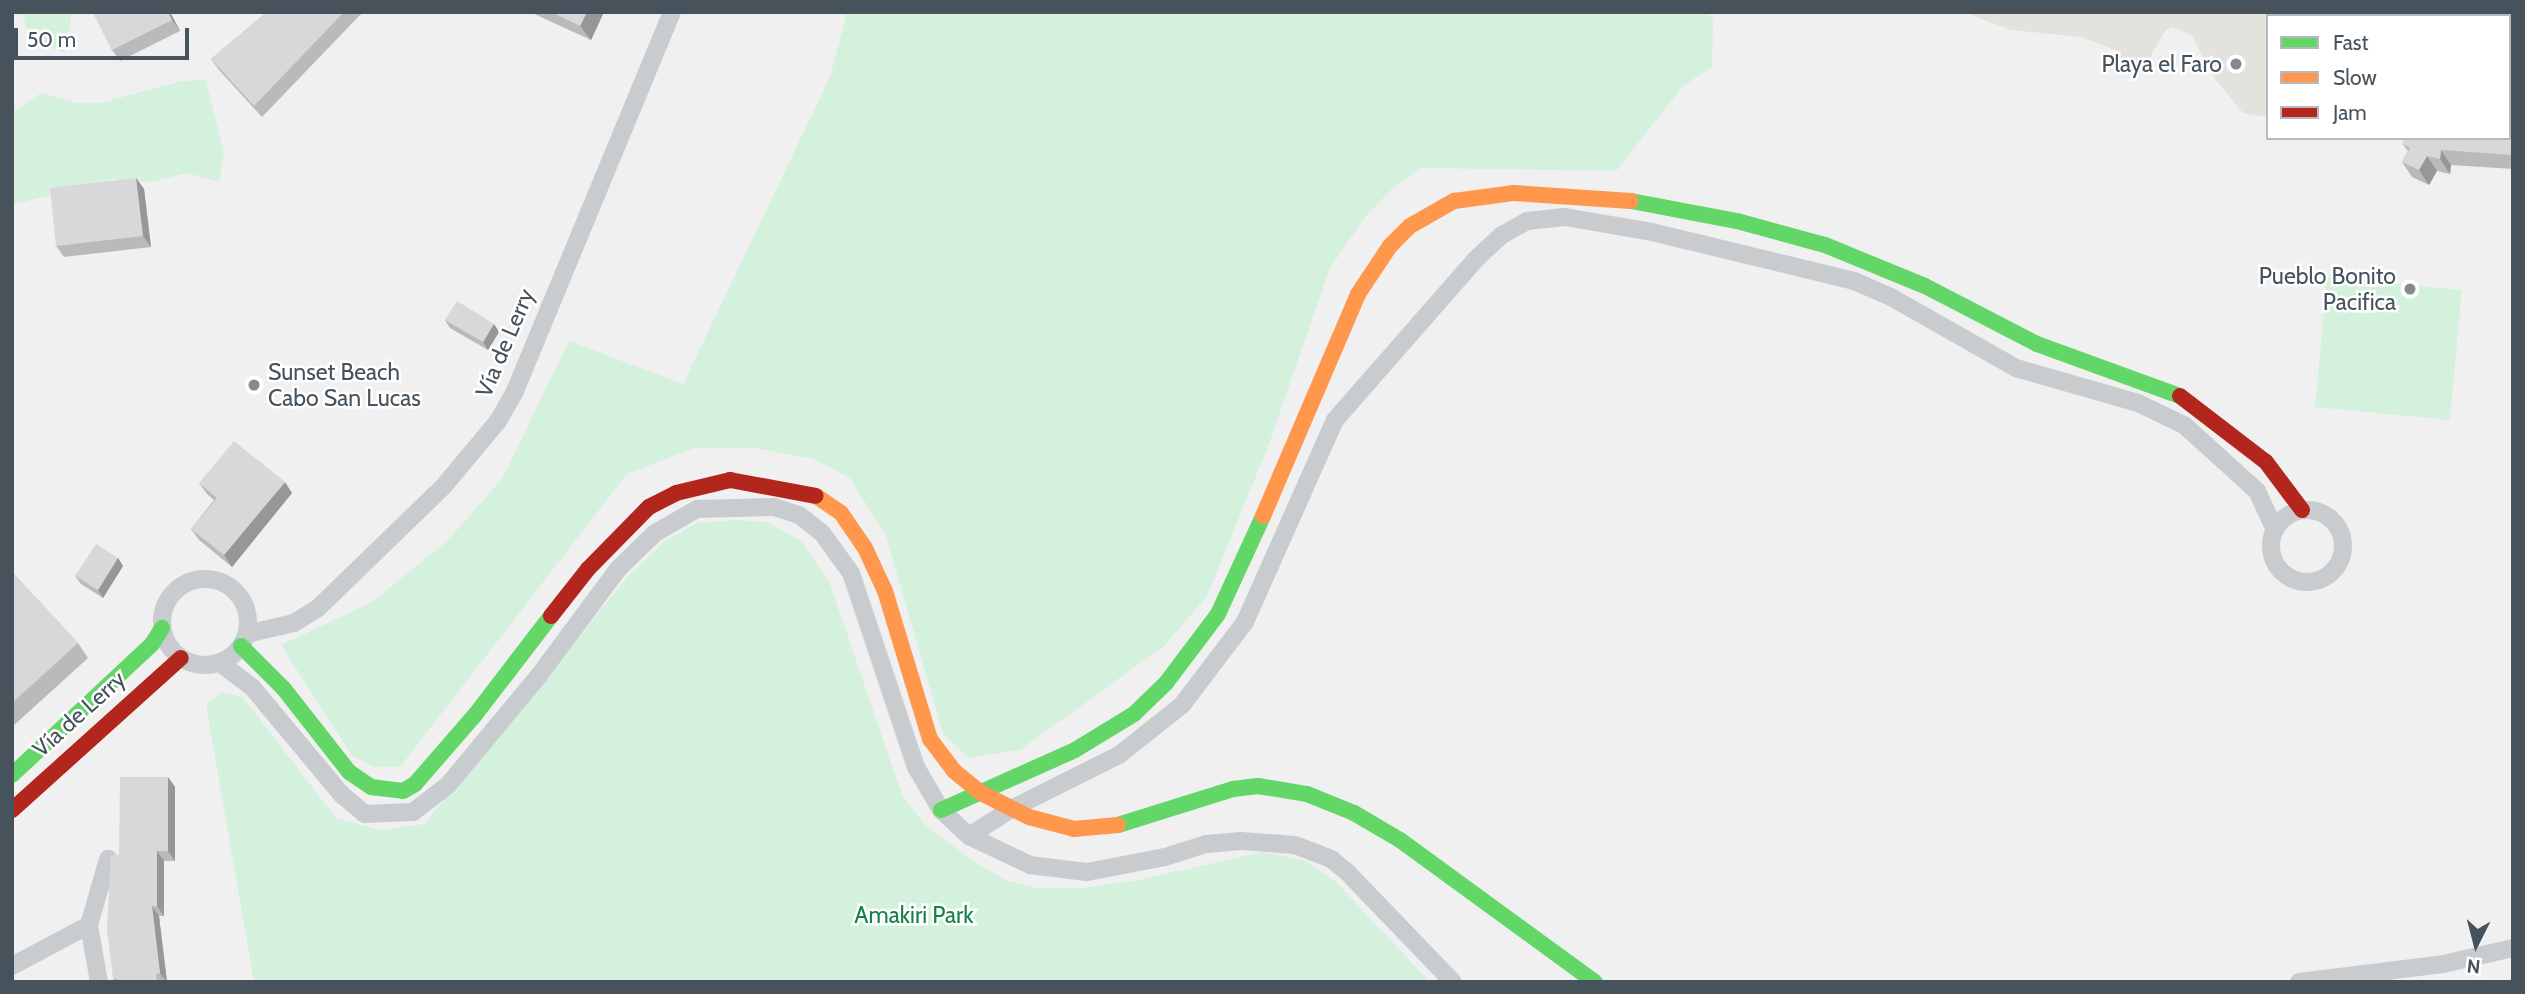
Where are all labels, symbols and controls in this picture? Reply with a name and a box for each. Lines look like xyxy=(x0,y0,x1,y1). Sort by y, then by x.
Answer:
scale bar xyxy=(18,14,192,58)
legend xyxy=(2266,14,2511,140)
text: 50 m xyxy=(27,27,76,52)
text: Fast xyxy=(2333,30,2369,55)
place label: Playa el Faro xyxy=(2102,50,2222,78)
marker: Playa el Faro xyxy=(2228,56,2244,72)
text: Slow xyxy=(2333,65,2377,90)
text: Jam xyxy=(2333,100,2367,125)
place label: Pueblo Bonito Pacifica xyxy=(2259,262,2396,316)
marker: Pueblo Bonito Pacifica xyxy=(2402,281,2418,297)
street label: Vía de Lerry xyxy=(470,285,540,401)
place label: Sunset Beach Cabo San Lucas xyxy=(268,358,421,412)
marker: Sunset Beach Cabo San Lucas xyxy=(246,377,262,393)
street label: Vía de Lerry xyxy=(27,665,131,763)
park label: Amakiri Park xyxy=(854,901,974,929)
north arrow xyxy=(2441,910,2511,980)
text: N xyxy=(2466,954,2482,979)

